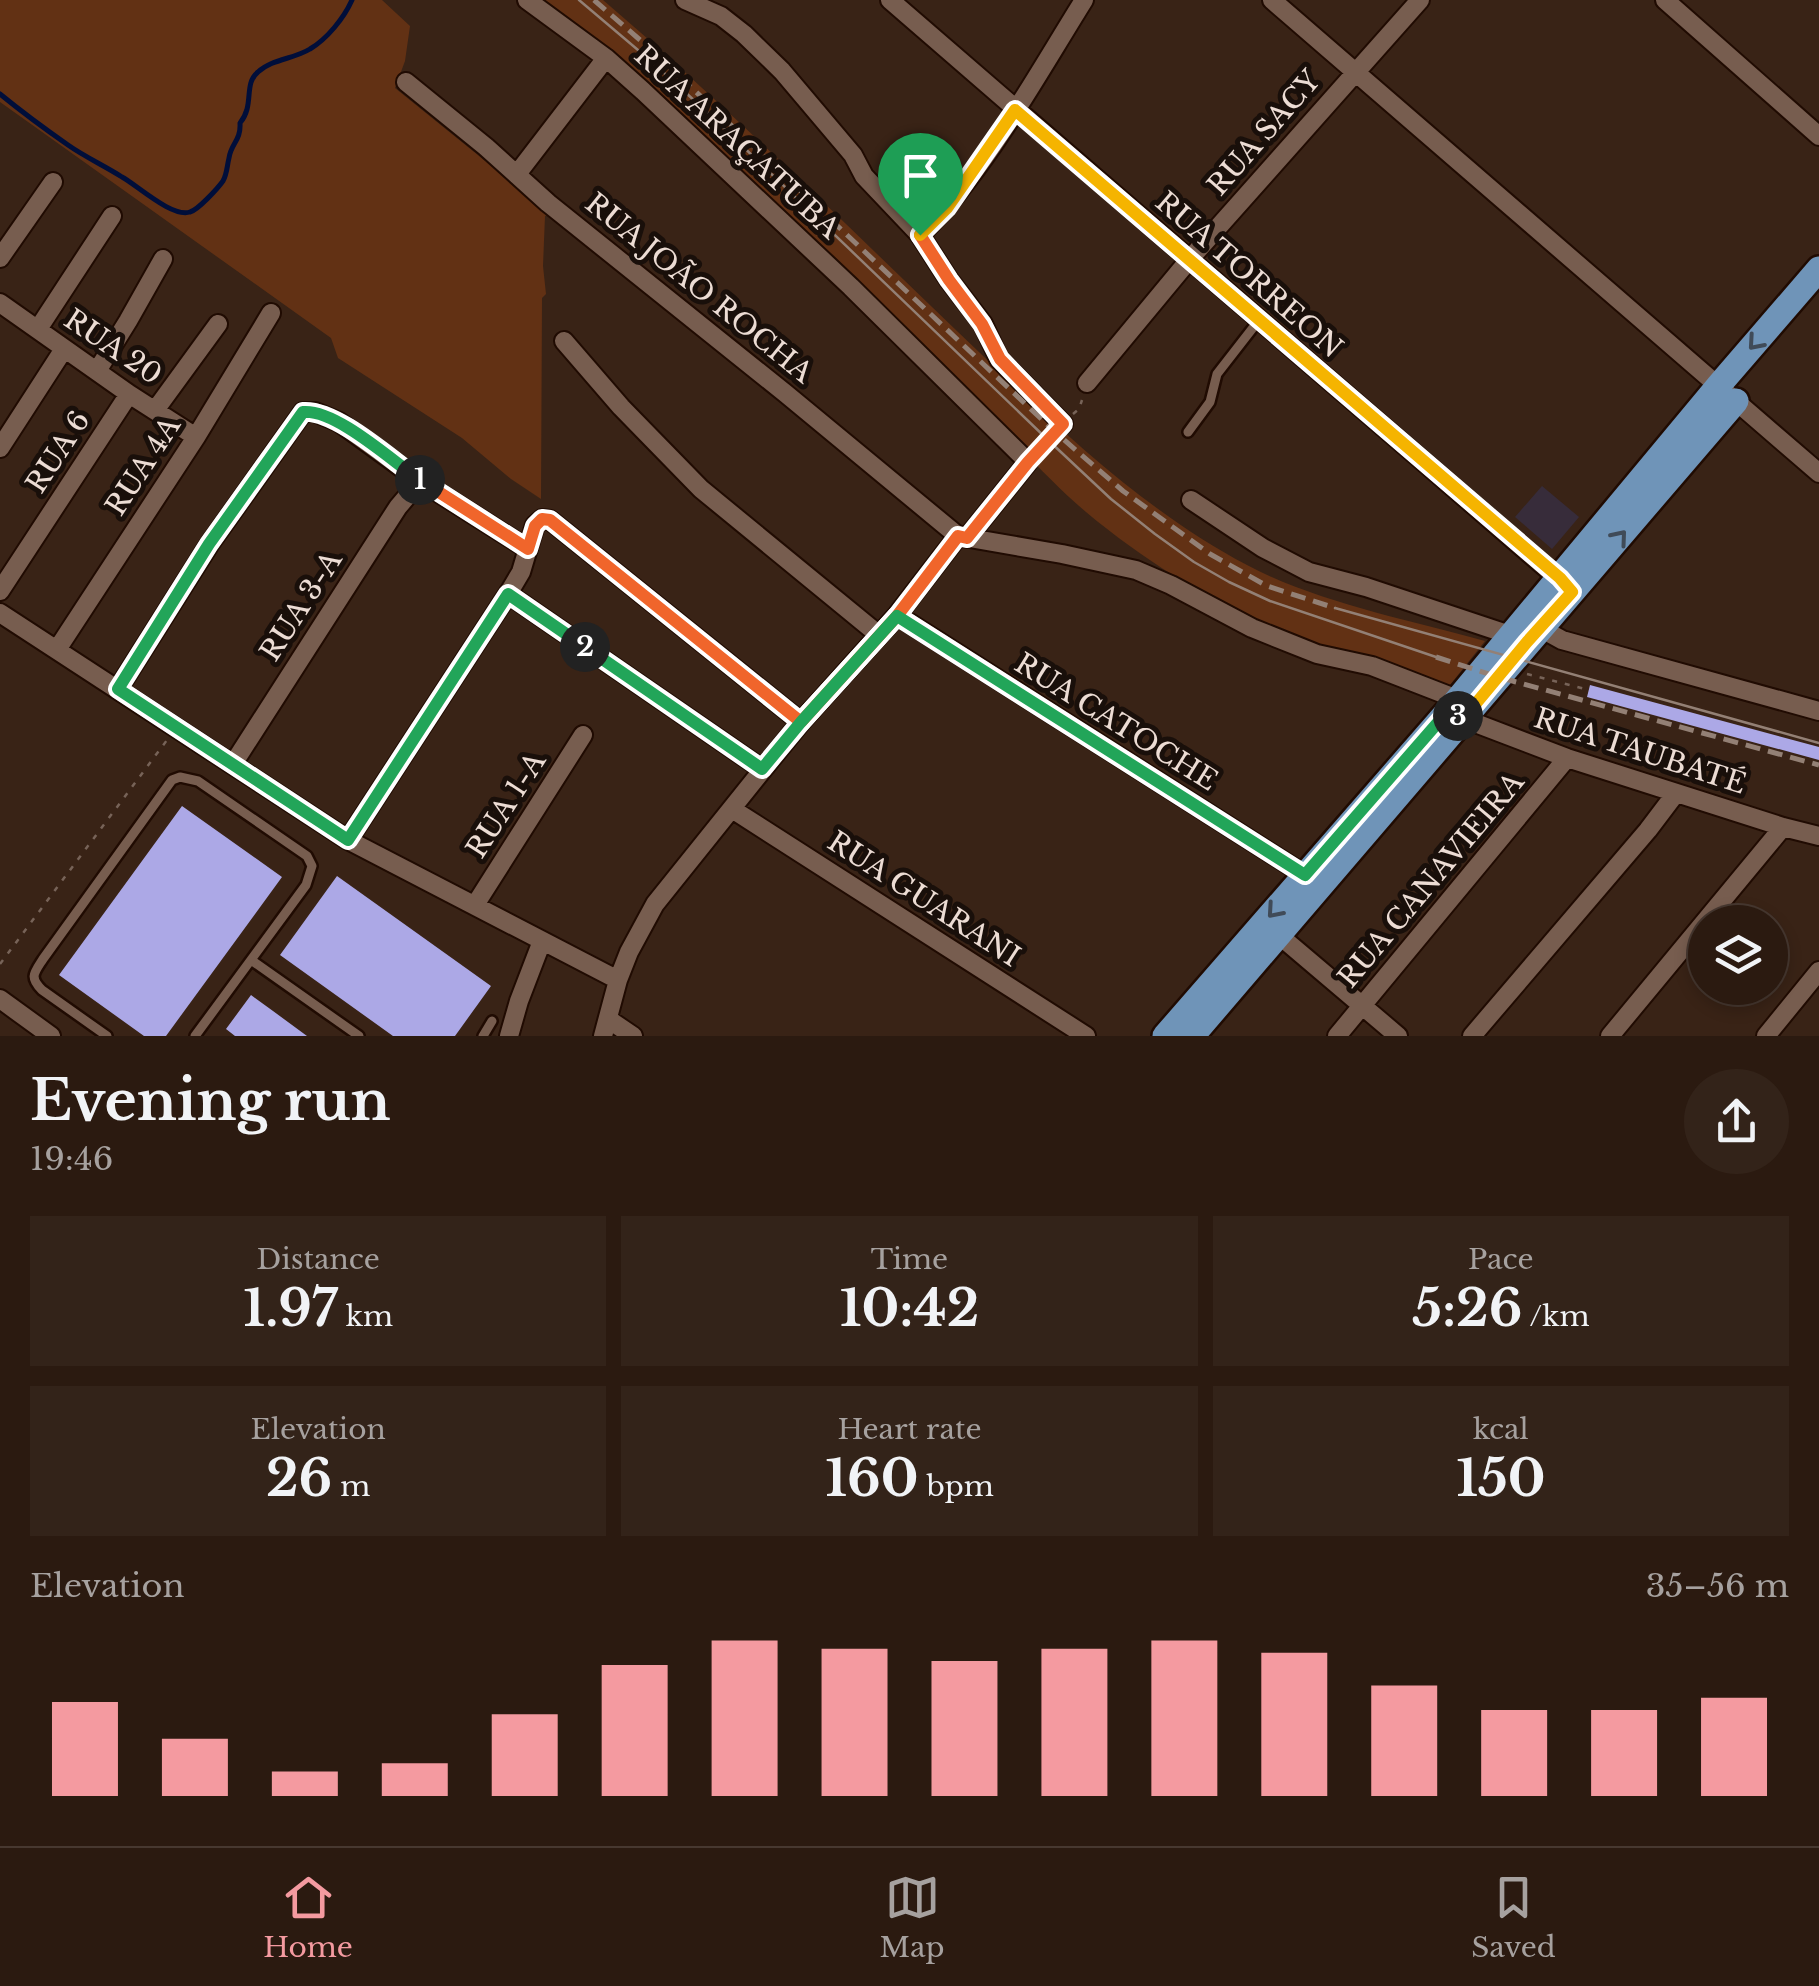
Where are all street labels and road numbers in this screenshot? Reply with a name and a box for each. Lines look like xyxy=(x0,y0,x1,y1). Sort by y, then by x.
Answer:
street label: RUA ARAÇATUBA xyxy=(627,38,847,246)
street label: RUA SACY xyxy=(1200,63,1328,203)
street label: RUA TORREON xyxy=(1148,184,1350,366)
street label: RUA JOÃO ROCHA xyxy=(578,185,820,391)
street label: RUA 20 xyxy=(58,302,168,392)
street label: RUA 6 xyxy=(19,404,97,500)
street label: RUA 4A xyxy=(98,410,188,522)
street label: RUA 3-A xyxy=(252,544,350,668)
street label: RUA CATOCHE xyxy=(1008,646,1224,798)
street label: RUA TAUBATÉ xyxy=(1530,700,1750,802)
street label: RUA 1-A xyxy=(459,745,553,865)
street label: RUA CANAVIEIRA xyxy=(1331,765,1532,995)
street label: RUA GUARANI xyxy=(821,824,1027,974)

